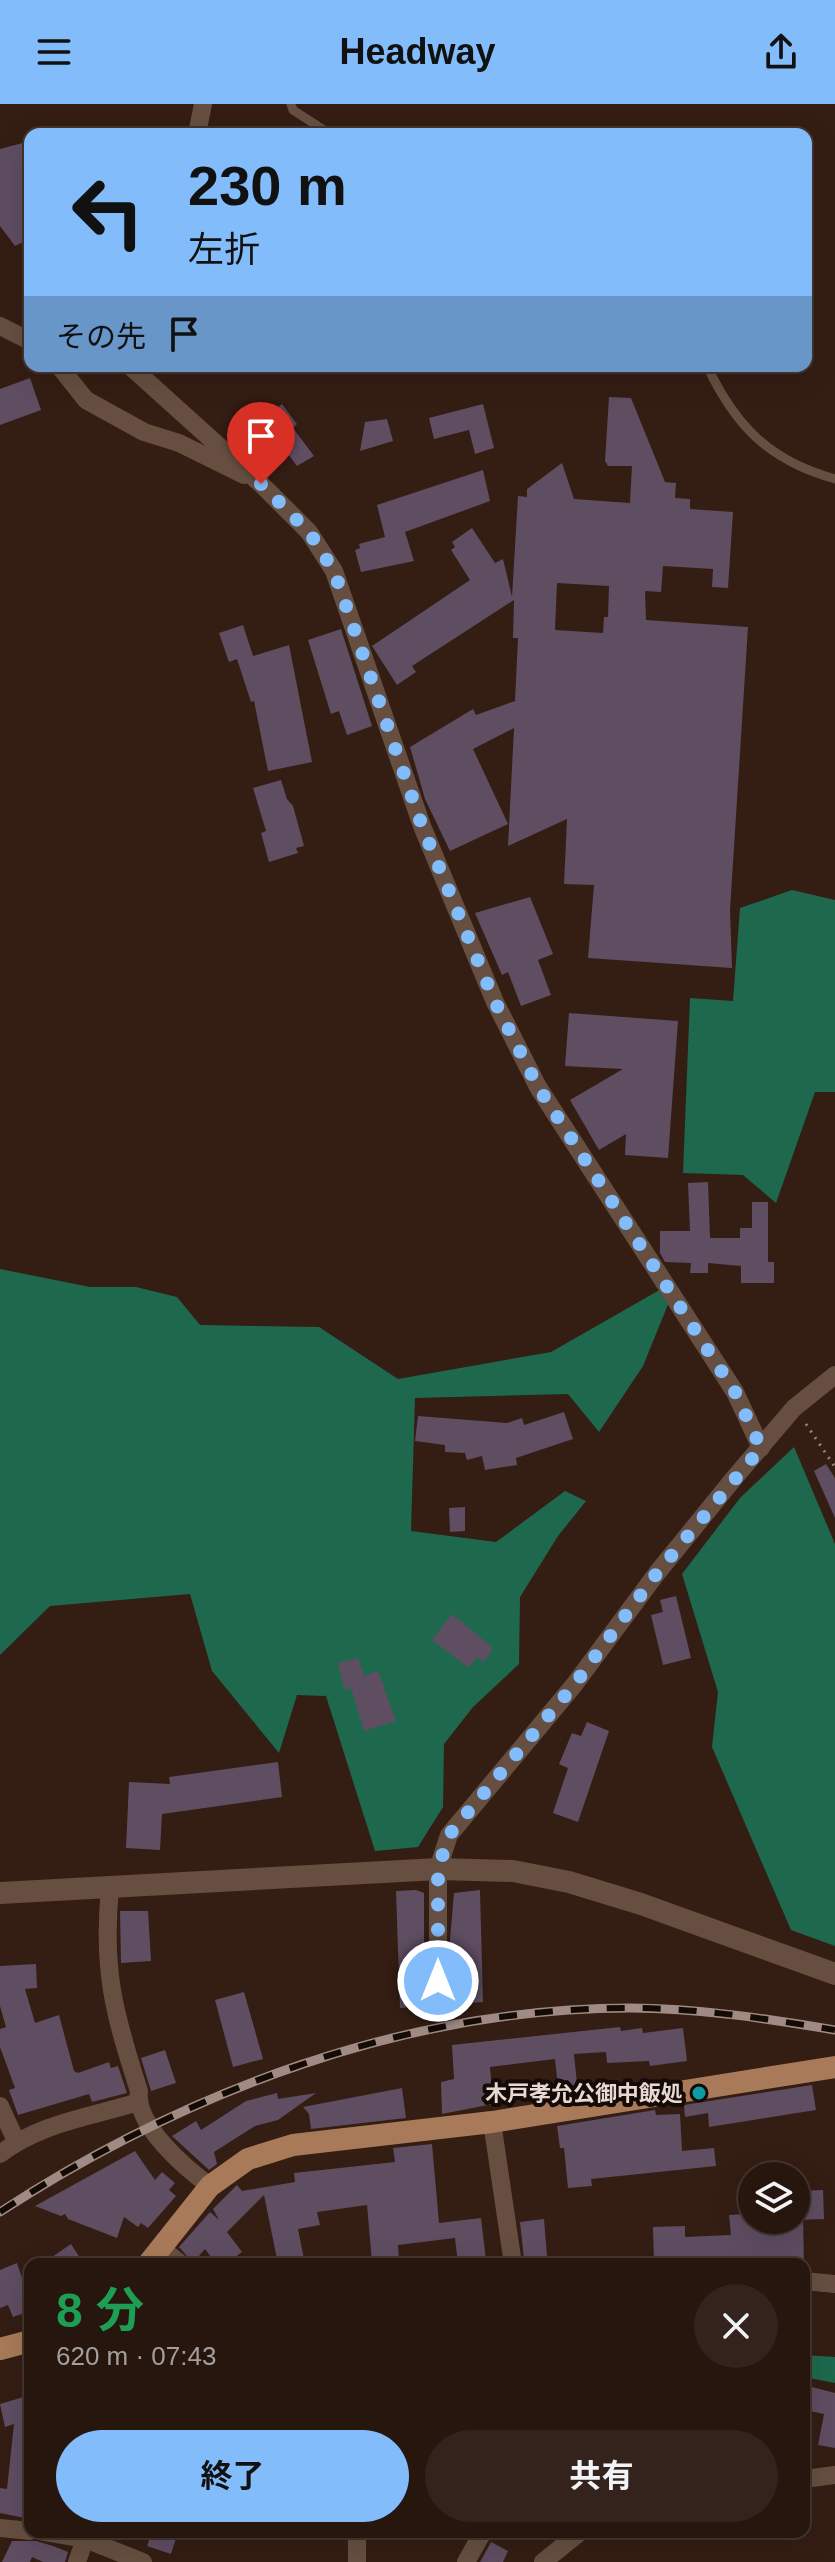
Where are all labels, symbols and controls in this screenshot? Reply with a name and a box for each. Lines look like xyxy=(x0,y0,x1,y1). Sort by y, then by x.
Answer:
icon: menu xyxy=(32,30,76,74)
icon: share xyxy=(759,30,803,74)
text: Headway xyxy=(339,31,496,72)
text: 230 m xyxy=(188,154,347,217)
icon: left xyxy=(56,160,160,264)
text: 左折 xyxy=(188,229,260,270)
icon: arrive xyxy=(162,312,206,356)
text: その先 xyxy=(56,320,146,353)
pin xyxy=(227,402,295,484)
icon: arrive xyxy=(239,414,283,458)
position arrow xyxy=(396,1939,480,2023)
place label: 木戸孝允公御中飯処 xyxy=(485,2081,683,2106)
marker: 木戸孝允公御中飯処 xyxy=(690,2084,708,2102)
map controls xyxy=(738,2162,810,2234)
button: layers xyxy=(738,2162,810,2234)
text: 8 分 xyxy=(56,2284,144,2337)
button: close xyxy=(694,2284,778,2368)
text: 620 m · 07:43 xyxy=(56,2341,216,2371)
button: 終了 xyxy=(56,2430,409,2522)
button: 共有 xyxy=(425,2430,778,2522)

